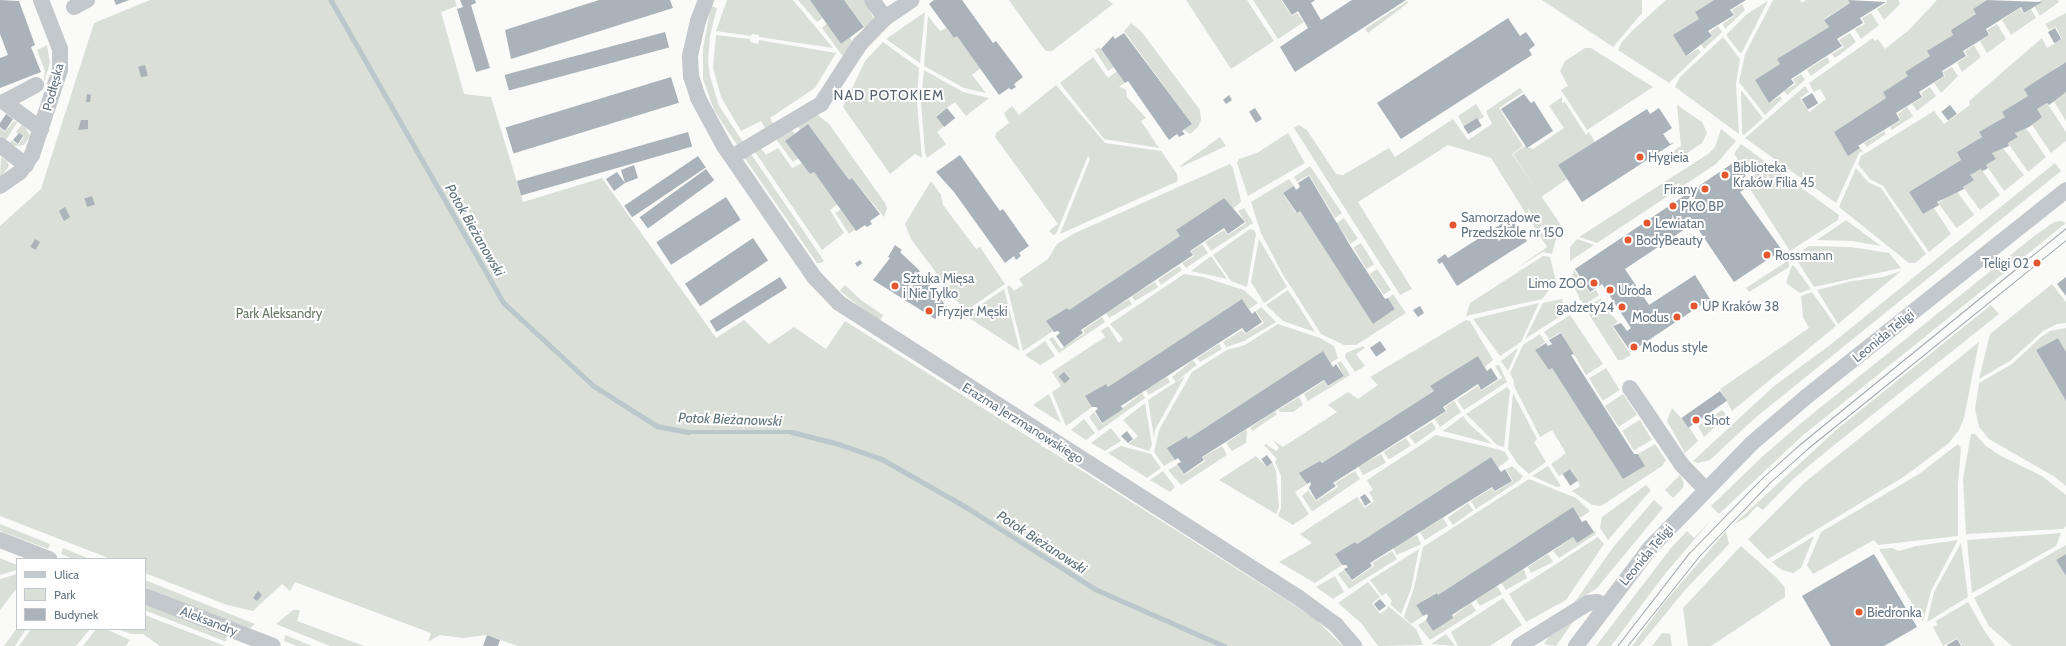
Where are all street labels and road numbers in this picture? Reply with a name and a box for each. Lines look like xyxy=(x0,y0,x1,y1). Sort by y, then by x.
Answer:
street label: Podłęska xyxy=(39,61,67,113)
street label: Leonida Teligi xyxy=(1849,307,1917,365)
street label: Erazma Jerzmanowskiego xyxy=(960,379,1086,467)
street label: Leonida Teligi xyxy=(1616,521,1676,589)
street label: Aleksandry xyxy=(178,603,240,639)

